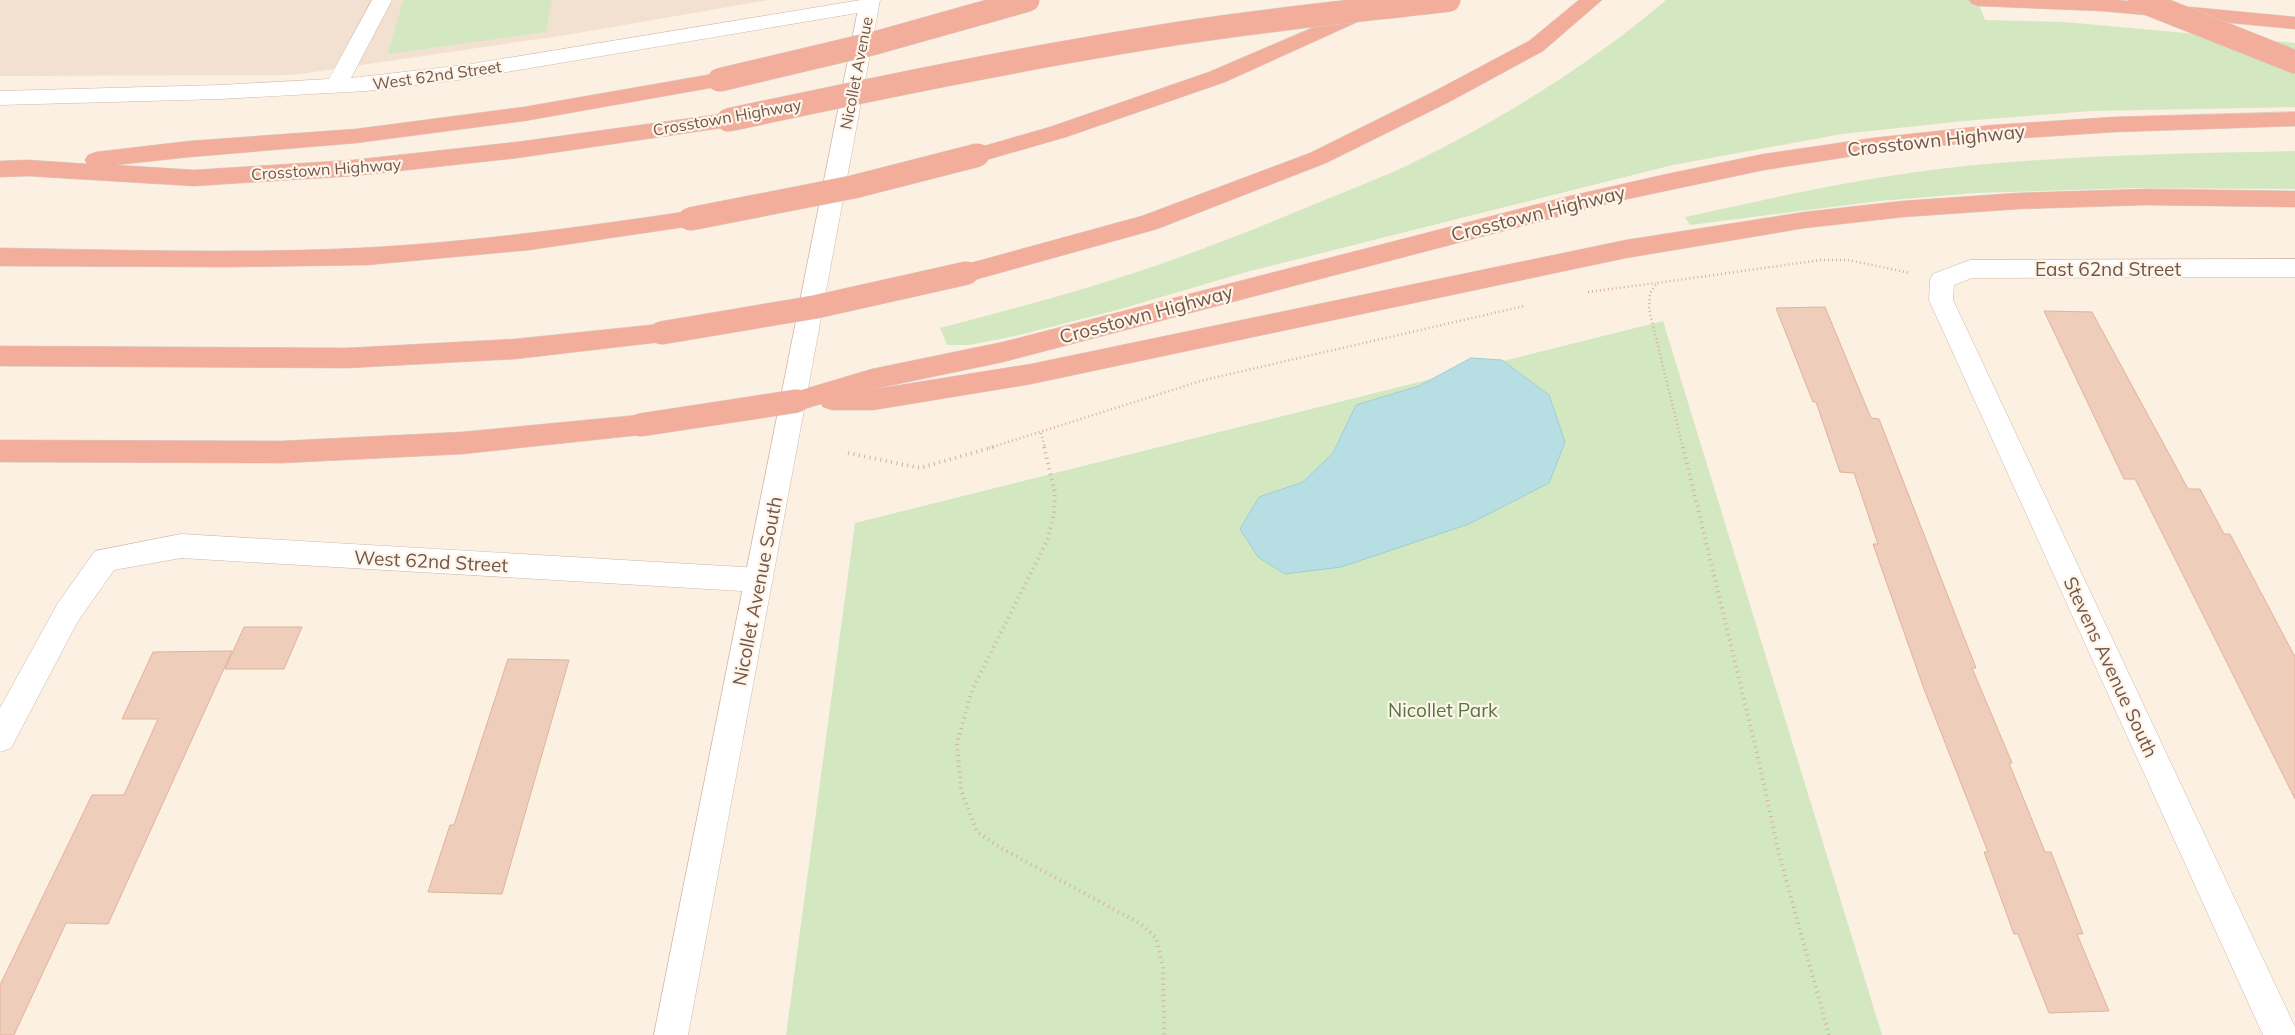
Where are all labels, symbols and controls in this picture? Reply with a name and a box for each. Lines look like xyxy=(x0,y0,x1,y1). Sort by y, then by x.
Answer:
street label: Nicollet Avenue xyxy=(835,15,877,131)
street label: West 62nd Street xyxy=(371,56,503,94)
street label: Crosstown Highway xyxy=(651,94,803,140)
street label: Crosstown Highway xyxy=(1846,119,2026,161)
street label: Crosstown Highway xyxy=(250,154,402,184)
street label: Crosstown Highway xyxy=(1448,180,1628,246)
street label: East 62nd Street xyxy=(2035,257,2181,281)
street label: Crosstown Highway xyxy=(1057,279,1235,349)
street label: Nicollet Avenue South xyxy=(727,494,787,688)
street label: West 62nd Street xyxy=(353,545,509,577)
street label: Stevens Avenue South xyxy=(2059,573,2163,761)
park label: Nicollet Park xyxy=(1388,698,1498,722)

